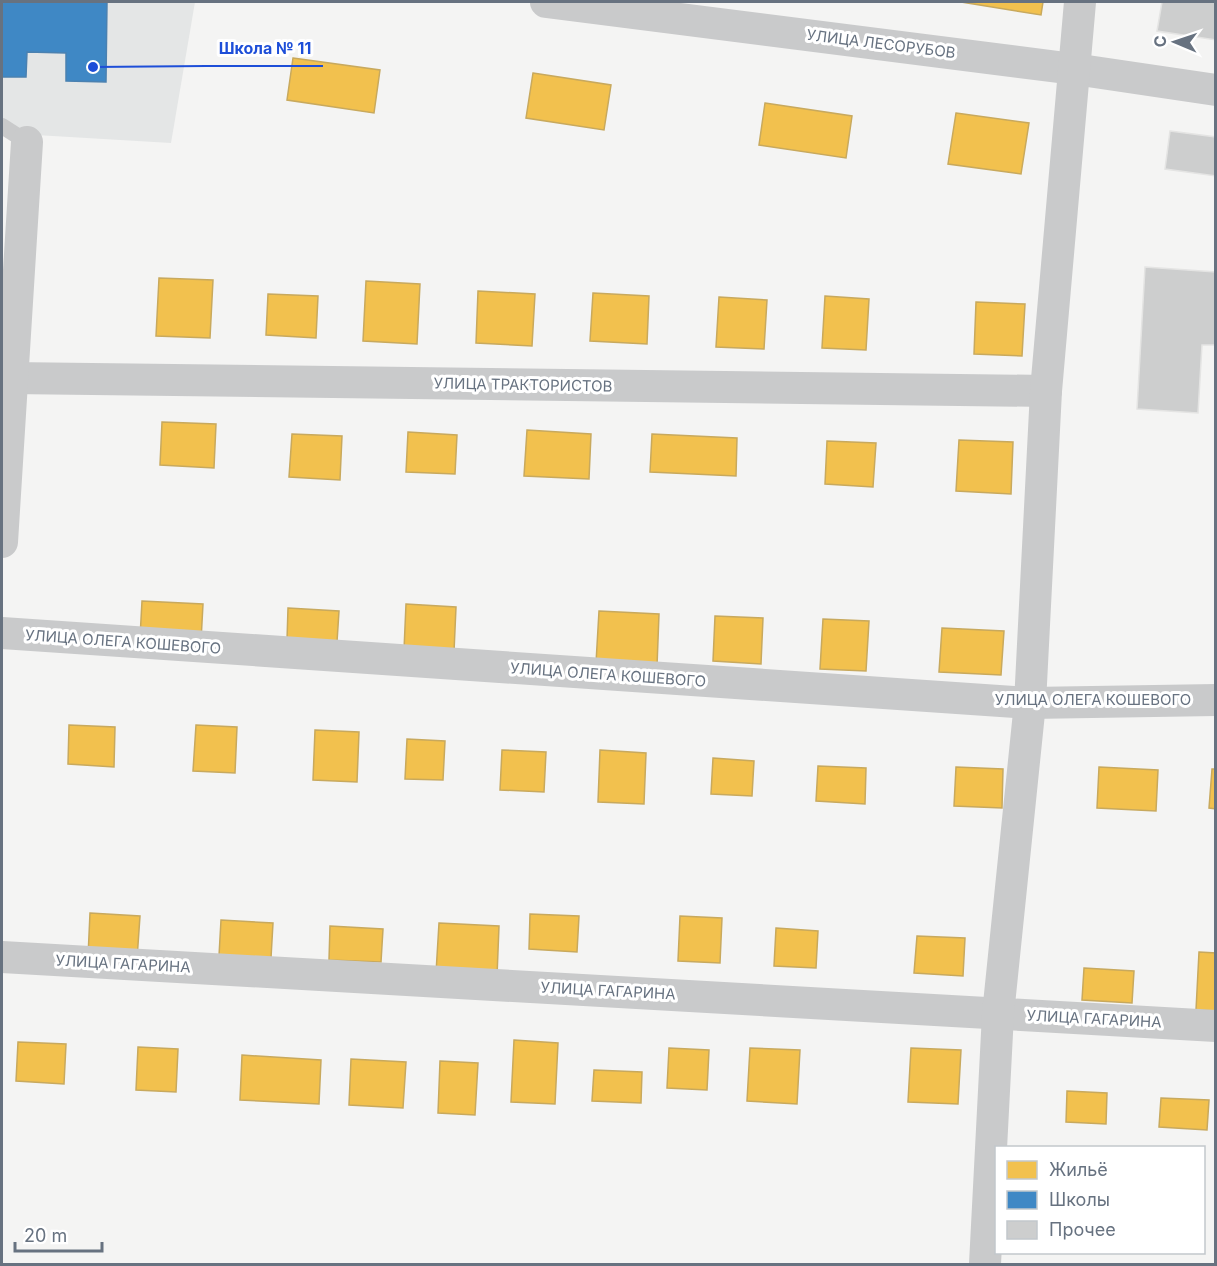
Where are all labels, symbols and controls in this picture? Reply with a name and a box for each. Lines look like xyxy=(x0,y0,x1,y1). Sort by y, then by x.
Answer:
north arrow xyxy=(1145,12,1205,72)
street label: УЛИЦА ЛЕСОРУБОВ xyxy=(805,25,957,62)
callout: Школа № 11 xyxy=(206,32,323,66)
text: С xyxy=(1150,35,1170,48)
text: Школа № 11 xyxy=(219,38,311,58)
street label: УЛИЦА ТРАКТОРИСТОВ xyxy=(433,373,613,396)
street label: УЛИЦА ОЛЕГА КОШЕВОГО xyxy=(24,625,222,658)
street label: УЛИЦА ОЛЕГА КОШЕВОГО xyxy=(509,658,707,691)
street label: УЛИЦА ОЛЕГА КОШЕВОГО xyxy=(995,690,1191,709)
street label: УЛИЦА ГАГАРИНА xyxy=(55,950,191,977)
street label: УЛИЦА ГАГАРИНА xyxy=(540,977,676,1004)
street label: УЛИЦА ГАГАРИНА xyxy=(1026,1005,1162,1032)
legend xyxy=(995,1146,1205,1254)
text: Жильё xyxy=(1049,1159,1108,1180)
text: Школы xyxy=(1049,1189,1110,1210)
scale bar xyxy=(15,1215,102,1253)
text: Прочее xyxy=(1049,1219,1116,1240)
text: 20 m xyxy=(24,1225,67,1246)

